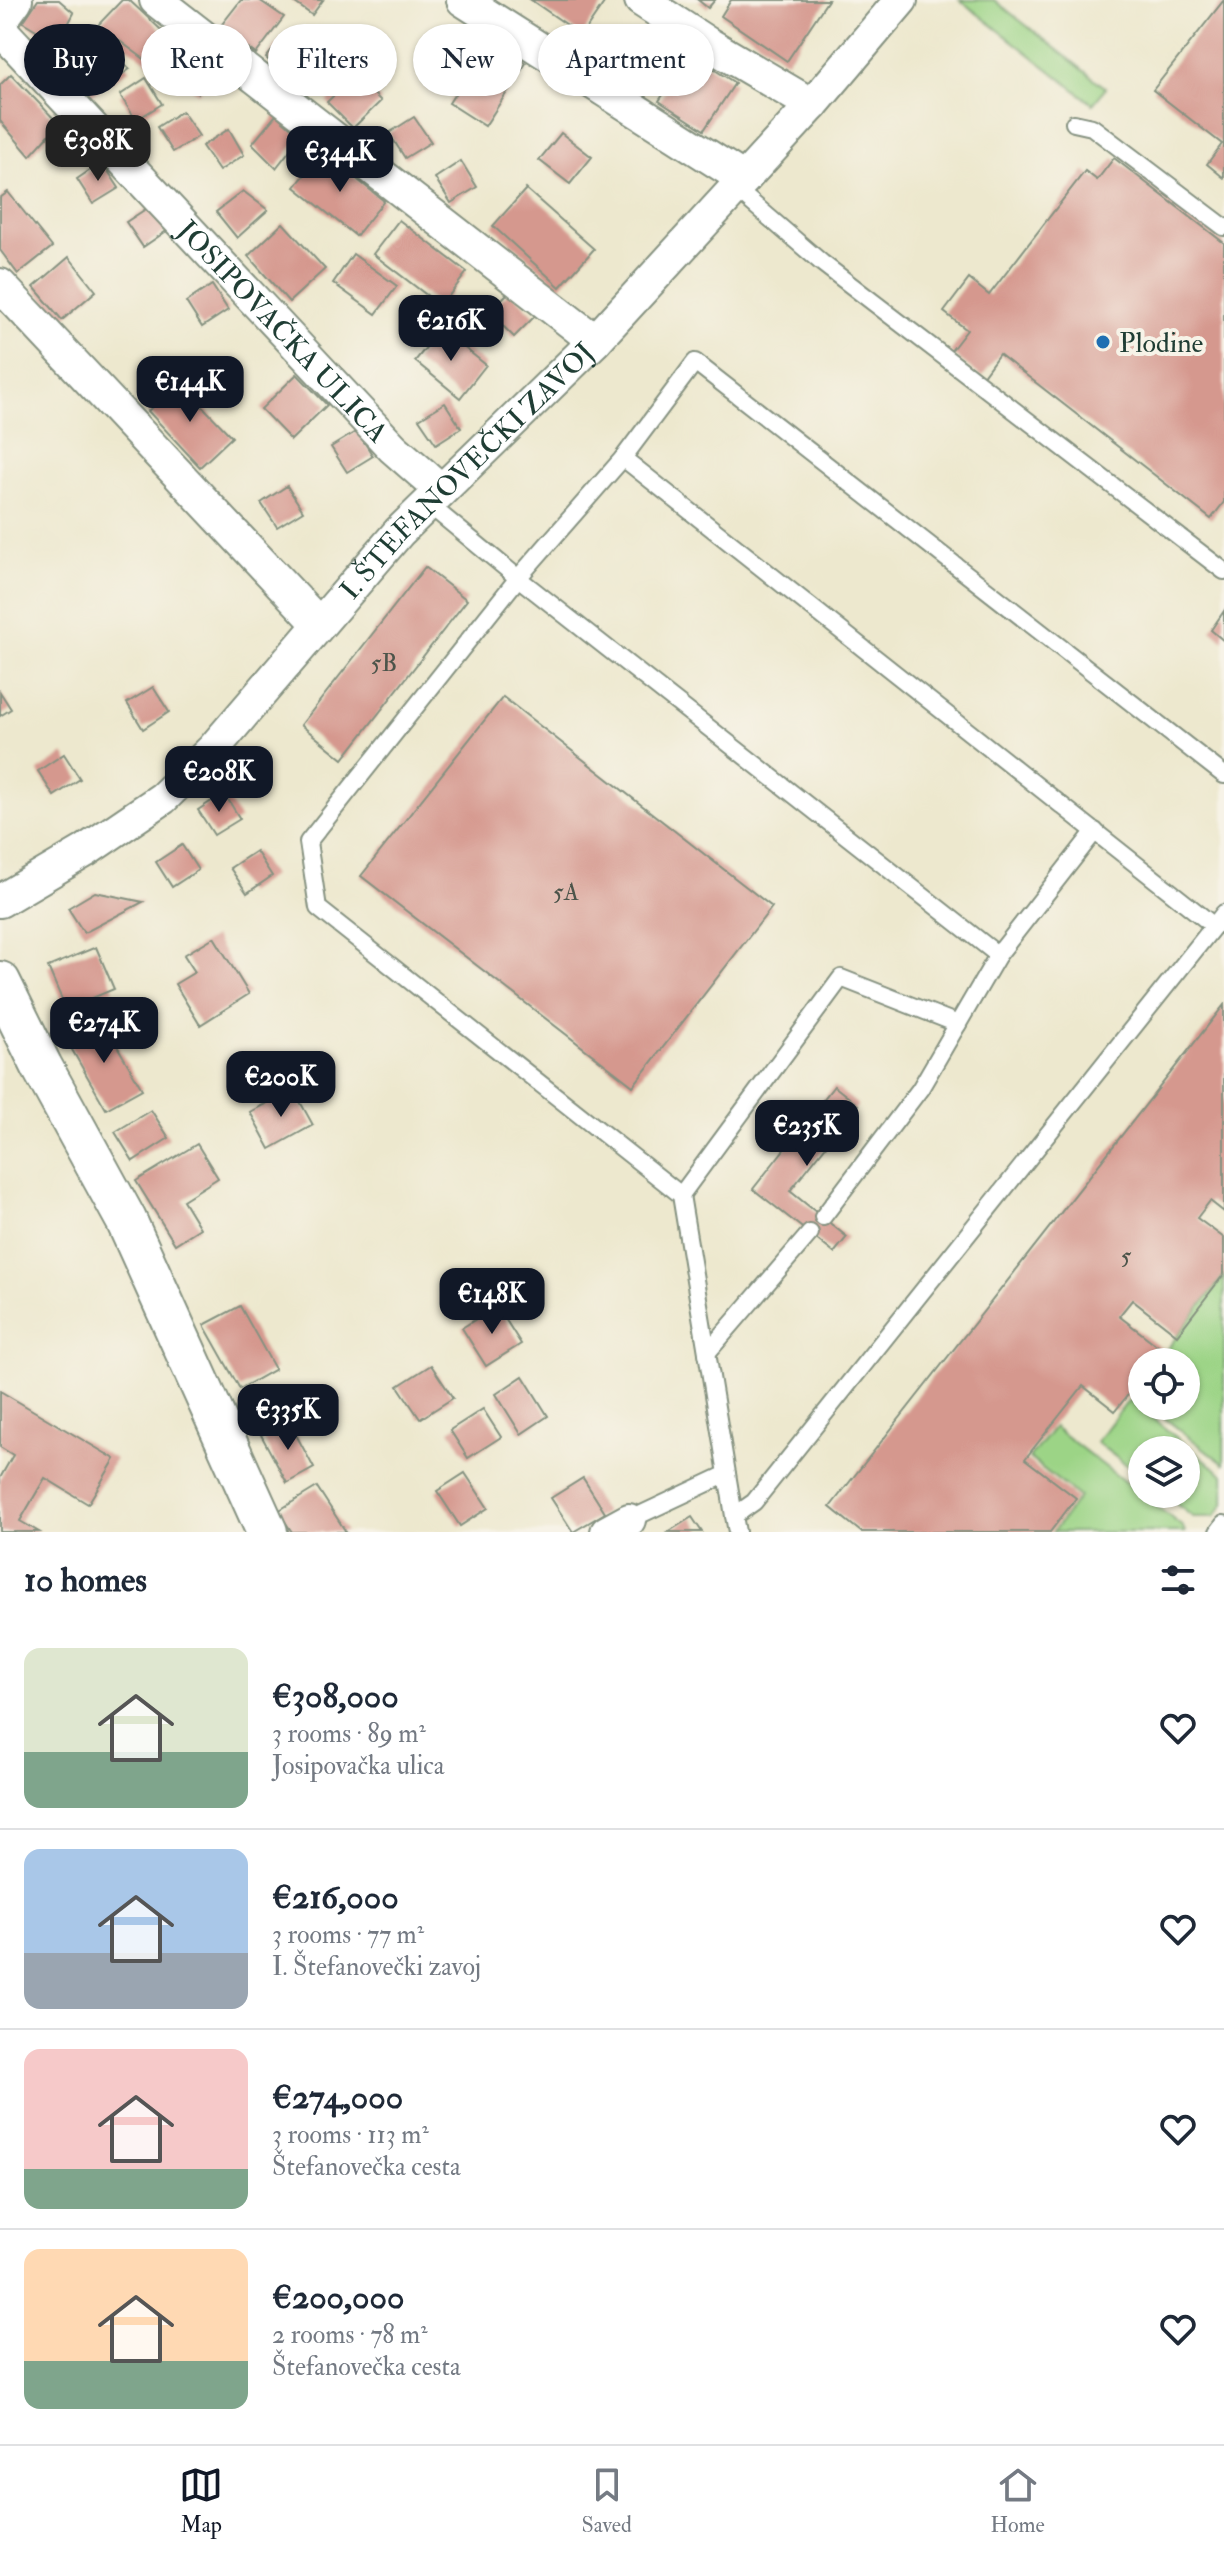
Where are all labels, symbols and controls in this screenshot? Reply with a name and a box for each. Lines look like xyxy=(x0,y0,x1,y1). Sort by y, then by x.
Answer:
chip: Buy xyxy=(24,24,125,96)
chip: Rent xyxy=(141,24,252,96)
chip: Filters xyxy=(268,24,397,96)
chip: New xyxy=(413,24,522,96)
chip: Apartment xyxy=(538,24,714,96)
pin: €308K xyxy=(42,115,154,183)
text: €308K xyxy=(64,125,132,157)
pin: €344K xyxy=(284,126,396,194)
text: €344K xyxy=(304,136,376,168)
street label: JOSIPOVAČKA ULICA xyxy=(169,213,395,451)
pin: €216K xyxy=(395,295,507,363)
text: €216K xyxy=(417,305,485,337)
place label: Plodine xyxy=(1119,326,1204,361)
marker: Plodine xyxy=(1094,333,1112,351)
street label: I. ŠTEFANOVEČKI ZAVOJ xyxy=(333,335,602,607)
pin: €144K xyxy=(134,356,246,424)
text: €144K xyxy=(155,366,225,398)
house number: 5B xyxy=(371,648,397,679)
pin: €208K xyxy=(163,746,275,814)
text: €208K xyxy=(183,756,255,788)
house number: 5A xyxy=(553,877,579,908)
pin: €274K xyxy=(48,997,160,1065)
text: €274K xyxy=(68,1007,140,1039)
pin: €200K xyxy=(225,1051,337,1119)
text: €200K xyxy=(244,1061,318,1093)
pin: €235K xyxy=(751,1100,863,1168)
text: €235K xyxy=(773,1110,841,1142)
house number: 5 xyxy=(1121,1241,1132,1272)
pin: €148K xyxy=(436,1268,548,1336)
text: €148K xyxy=(458,1278,526,1310)
map controls xyxy=(1128,1348,1200,1508)
button: locate xyxy=(1128,1348,1200,1420)
pin: €335K xyxy=(232,1384,344,1452)
text: €335K xyxy=(256,1394,320,1426)
button: layers xyxy=(1128,1436,1200,1508)
icon: filters xyxy=(1156,1558,1200,1602)
text: 10 homes xyxy=(24,1559,147,1602)
text: €308,000 xyxy=(272,1675,399,1718)
icon: home xyxy=(88,1680,184,1776)
icon: heart xyxy=(1156,1706,1200,1750)
text: 3 rooms · 89 m² xyxy=(272,1718,426,1750)
text: Josipovačka ulica xyxy=(272,1750,444,1782)
text: €216,000 xyxy=(272,1876,399,1919)
icon: home xyxy=(88,1881,184,1977)
icon: heart xyxy=(1156,1907,1200,1951)
text: 3 rooms · 77 m² xyxy=(272,1919,424,1951)
text: I. Štefanovečki zavoj xyxy=(272,1951,481,1983)
text: €274,000 xyxy=(272,2076,403,2119)
icon: home xyxy=(88,2081,184,2177)
icon: heart xyxy=(1156,2107,1200,2151)
text: 3 rooms · 113 m² xyxy=(272,2119,429,2151)
text: Štefanovečka cesta xyxy=(272,2151,461,2183)
text: €200,000 xyxy=(272,2276,404,2319)
icon: home xyxy=(88,2281,184,2377)
icon: heart xyxy=(1156,2307,1200,2351)
text: 2 rooms · 78 m² xyxy=(272,2319,428,2351)
text: Štefanovečka cesta xyxy=(272,2351,461,2383)
tab: Map xyxy=(179,2463,223,2539)
tab: Saved xyxy=(582,2463,632,2539)
tab: Home xyxy=(990,2463,1045,2539)

